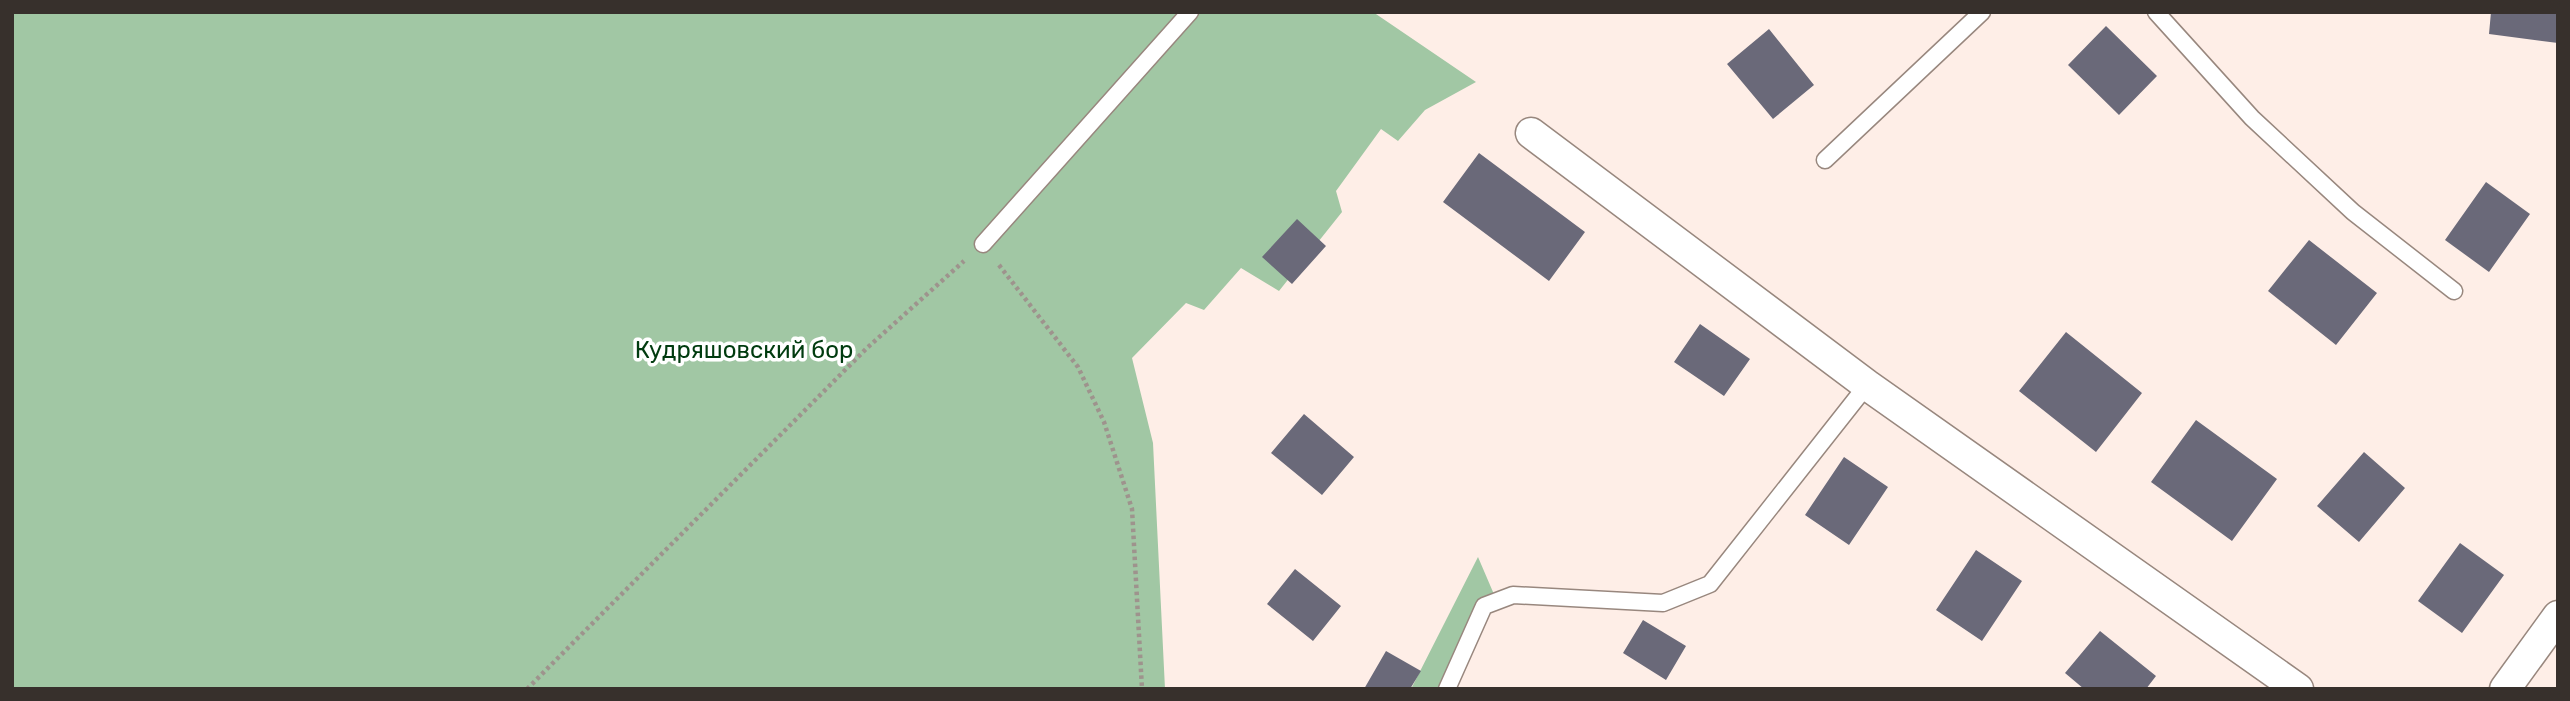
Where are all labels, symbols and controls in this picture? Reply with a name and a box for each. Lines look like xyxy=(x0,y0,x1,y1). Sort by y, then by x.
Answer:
park label: Кудряшовский бор xyxy=(635,336,853,364)

